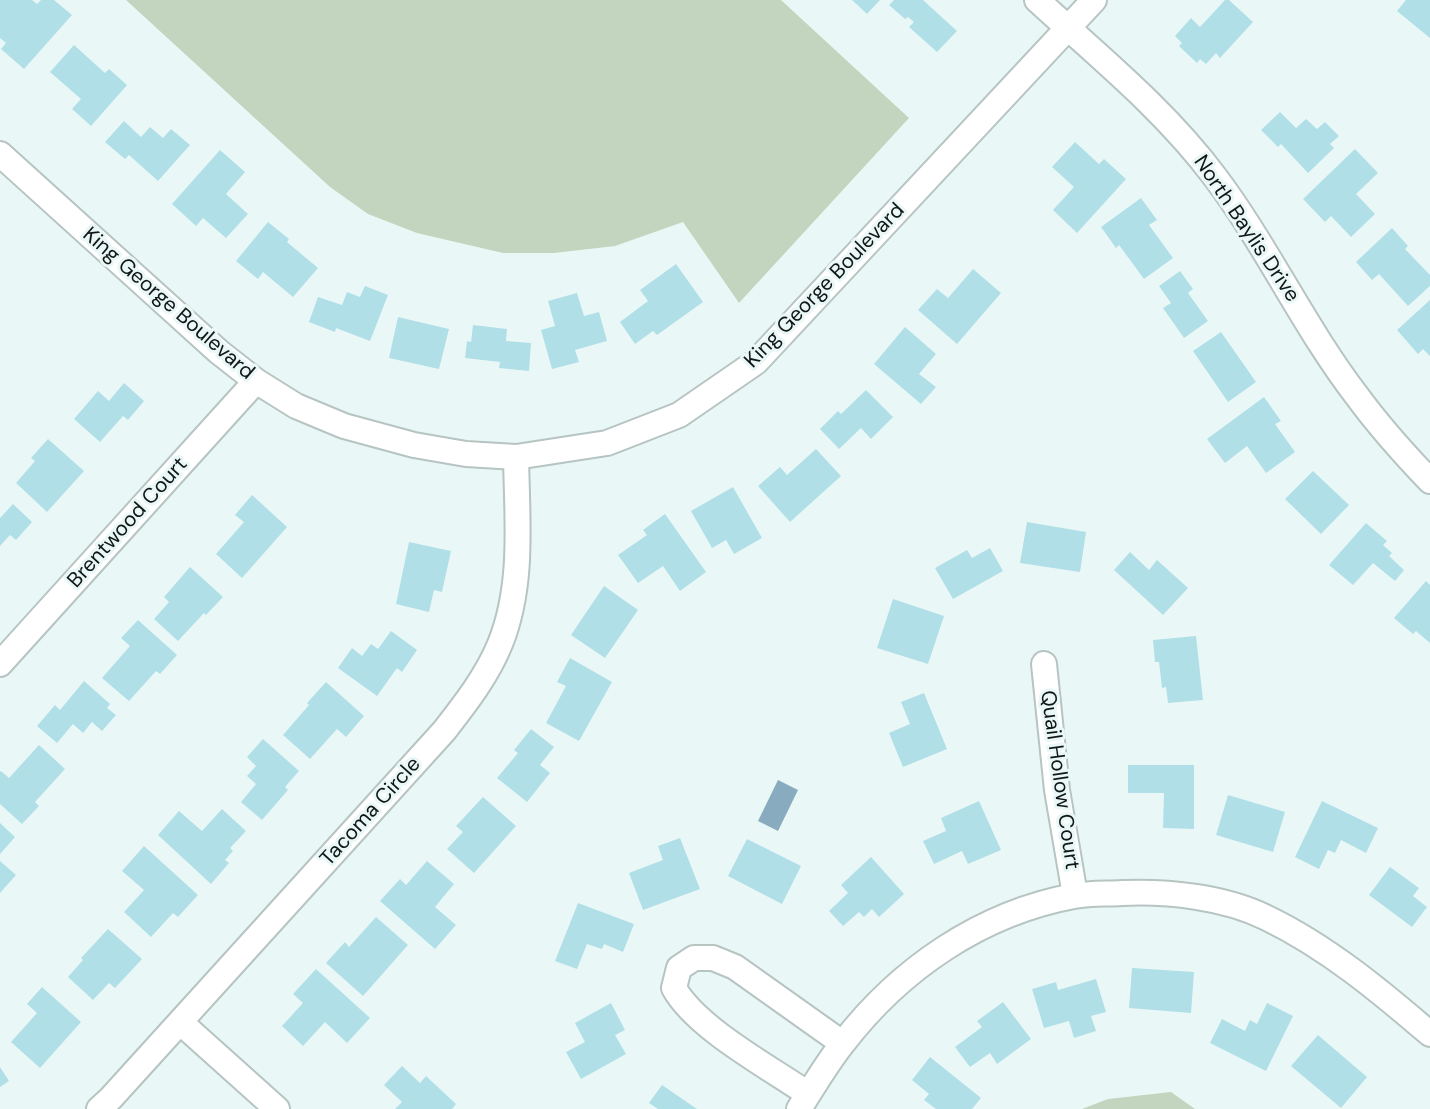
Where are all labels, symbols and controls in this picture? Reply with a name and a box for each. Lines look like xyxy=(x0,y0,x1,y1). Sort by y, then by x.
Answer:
street label: North Baylis Drive xyxy=(1188,151,1304,307)
street label: King George Boulevard xyxy=(740,198,910,374)
street label: King George Boulevard xyxy=(77,223,259,385)
street label: Brentwood Court xyxy=(63,452,193,594)
street label: Quail Hollow Court xyxy=(1034,689,1084,871)
street label: Tacoma Circle xyxy=(315,752,427,872)

